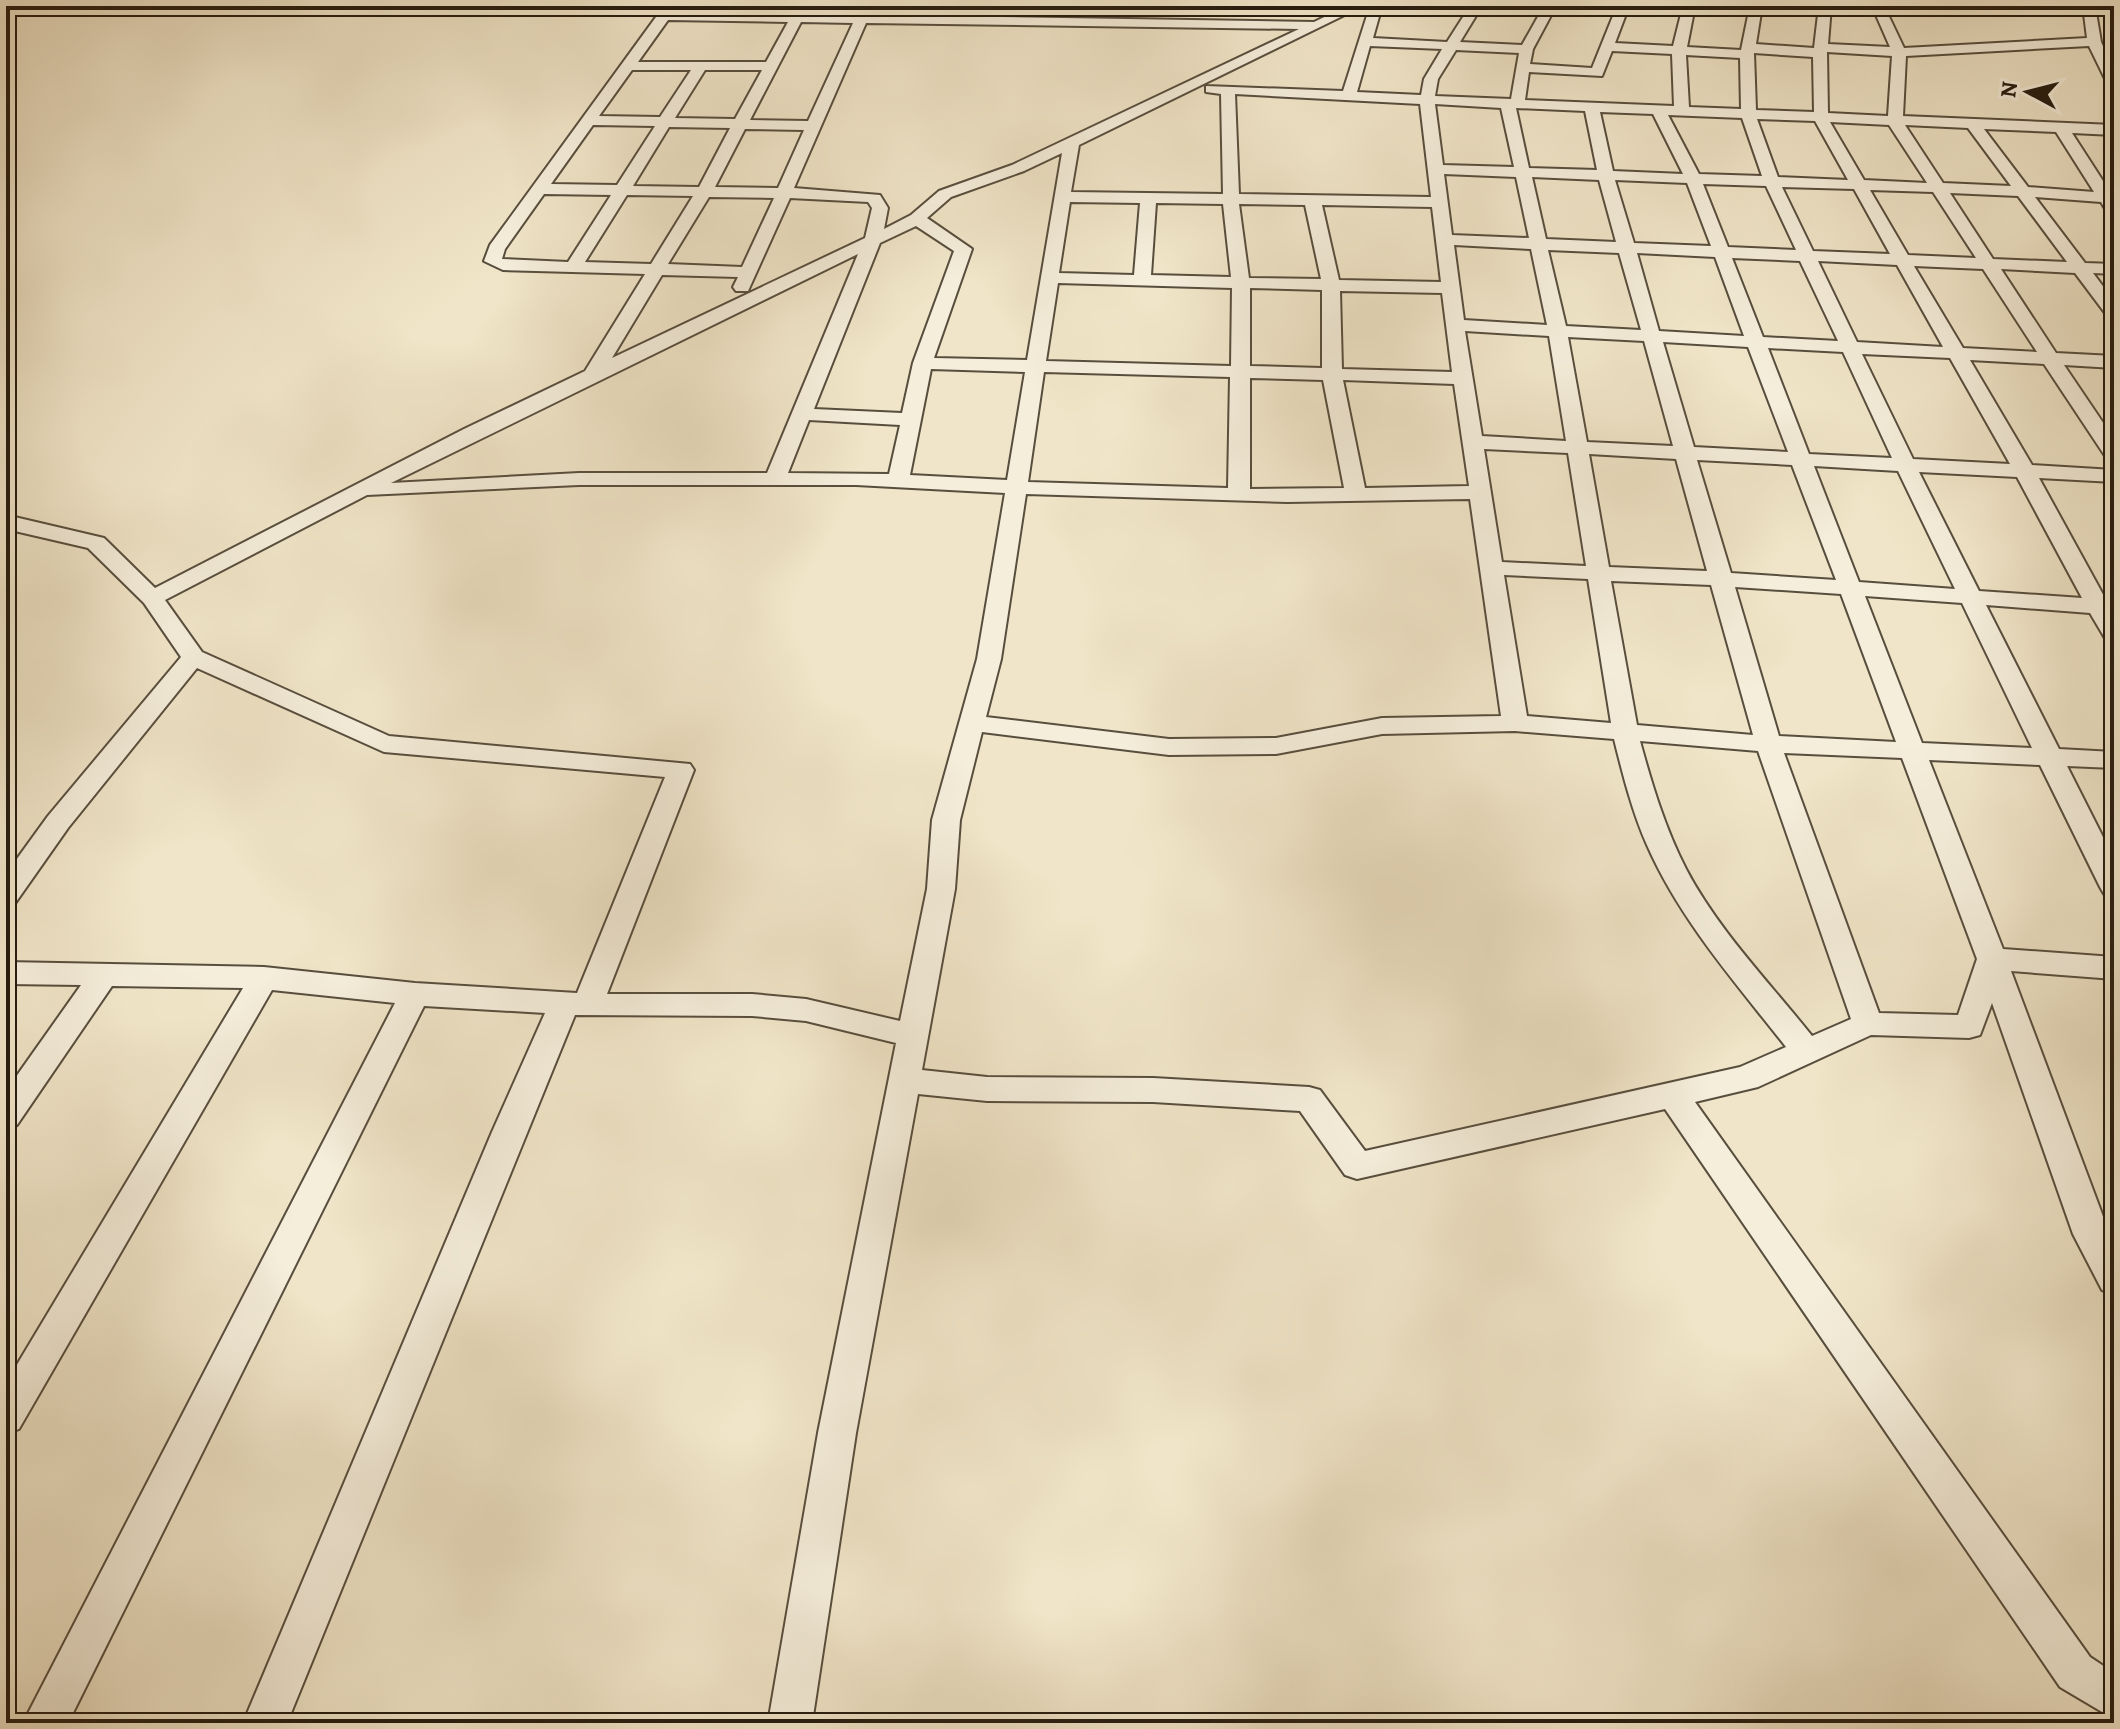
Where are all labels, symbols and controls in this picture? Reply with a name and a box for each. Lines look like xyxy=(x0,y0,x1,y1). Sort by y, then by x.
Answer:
north arrow xyxy=(1988,52,2068,132)
text: N xyxy=(1993,80,2025,99)

